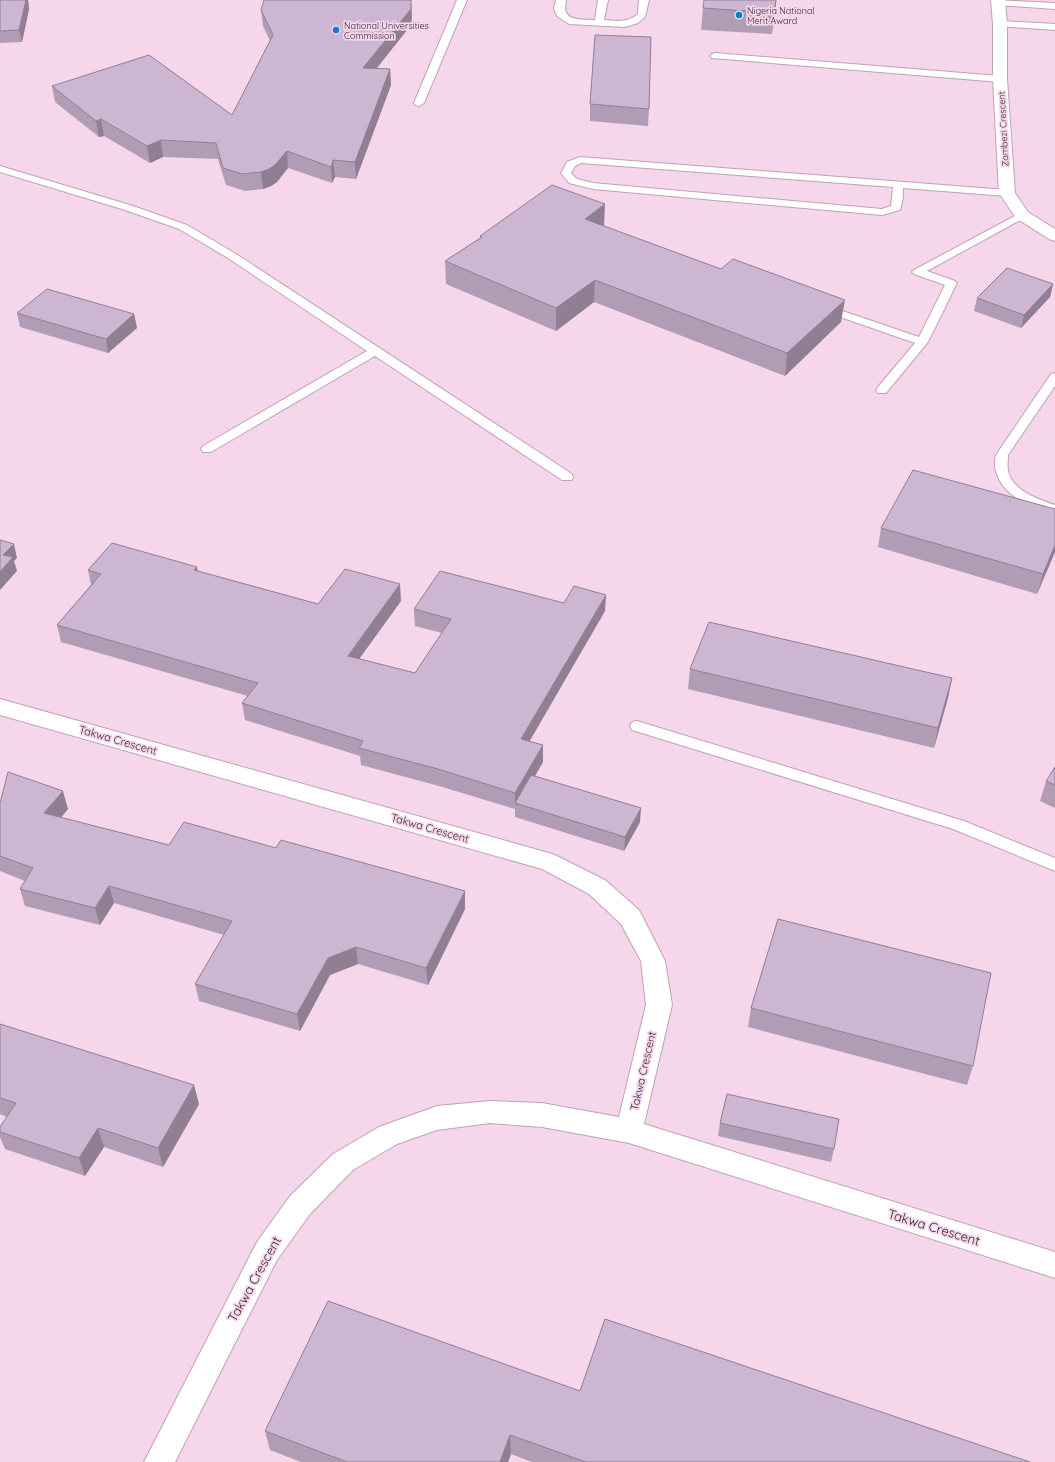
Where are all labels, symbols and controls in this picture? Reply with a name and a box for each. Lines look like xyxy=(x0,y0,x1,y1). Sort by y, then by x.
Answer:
place label: Nigeria National Merit Award xyxy=(747,5,814,26)
marker: Nigeria National Merit Award xyxy=(734,10,744,20)
place label: National Universities Commission xyxy=(344,20,429,41)
marker: National Universities Commission xyxy=(331,25,341,35)
street label: Zambezi Crescent xyxy=(996,91,1010,167)
street label: Takwa Crescent xyxy=(77,722,159,758)
street label: Takwa Crescent xyxy=(389,810,471,846)
street label: Takwa Crescent xyxy=(627,1030,659,1112)
street label: Takwa Crescent xyxy=(886,1205,982,1249)
street label: Takwa Crescent xyxy=(224,1233,284,1325)

